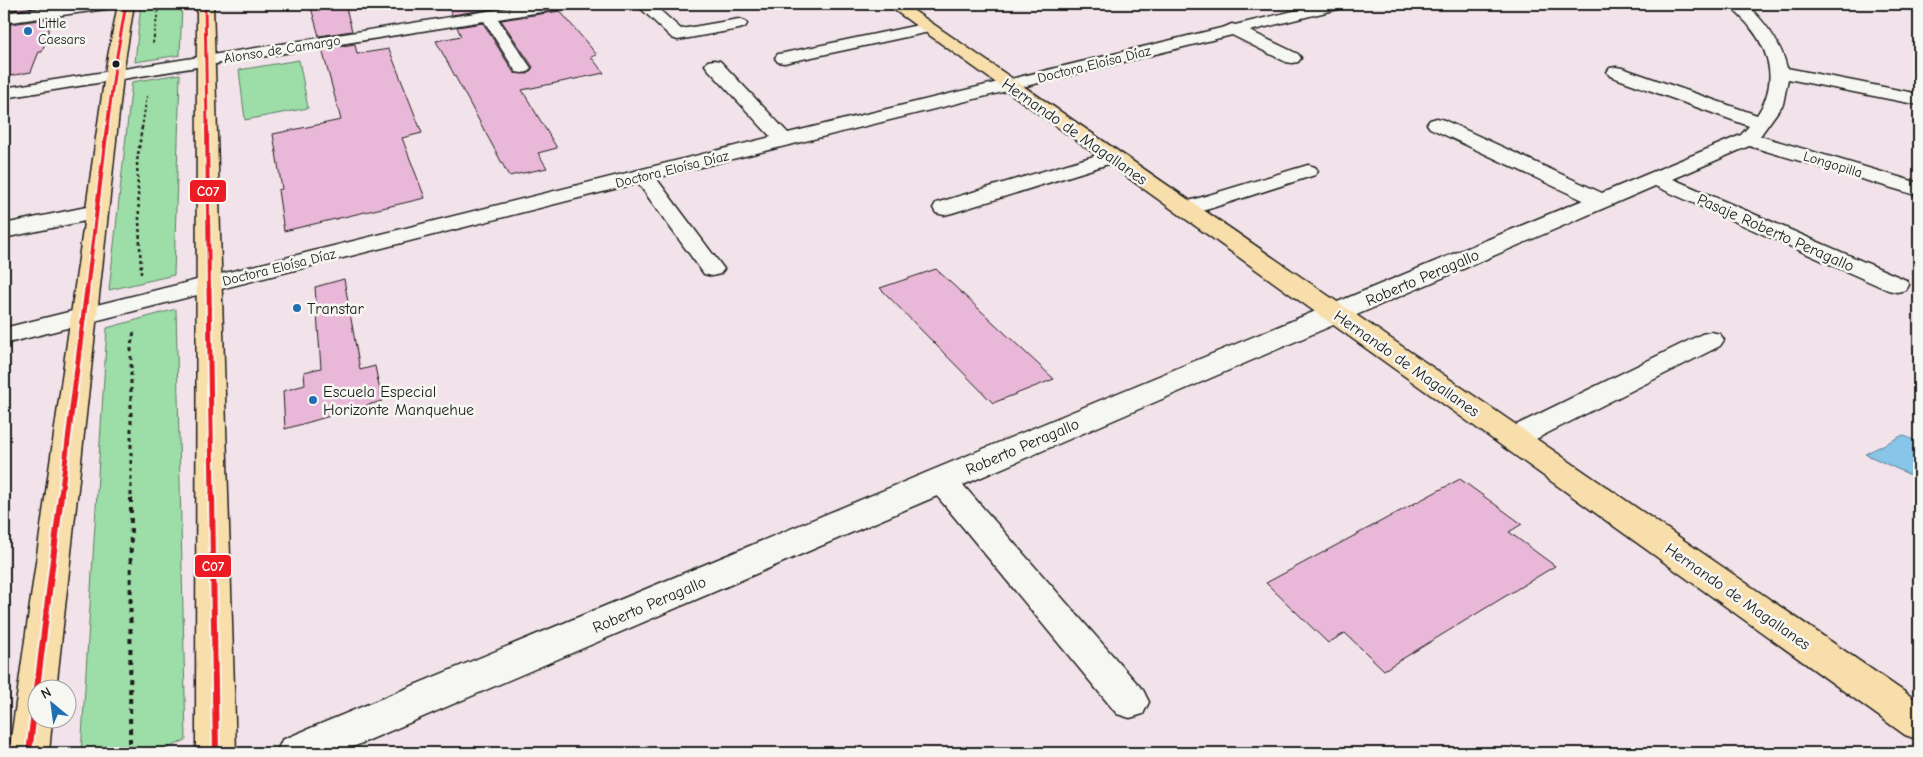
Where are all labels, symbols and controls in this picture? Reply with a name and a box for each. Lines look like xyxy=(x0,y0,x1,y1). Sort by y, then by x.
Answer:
place label: Little Caesars xyxy=(38,15,85,48)
marker: Little Caesars xyxy=(22,25,34,37)
street label: Alonso de Camargo xyxy=(223,32,342,67)
street label: Doctora Eloísa Díaz xyxy=(1036,42,1153,87)
unlabelled marker xyxy=(111,59,121,69)
street label: Hernando de Magallanes xyxy=(998,75,1151,189)
street label: Doctora Eloísa Díaz xyxy=(614,147,731,192)
street label: Longopilla xyxy=(1801,147,1864,181)
line badge: C07 xyxy=(189,179,227,203)
text: C07 xyxy=(197,183,220,200)
street label: Pasaje Roberto Peragallo xyxy=(1694,190,1857,276)
street label: Doctora Eloísa Díaz xyxy=(221,245,338,290)
street label: Roberto Peragallo xyxy=(1363,246,1482,310)
place label: Transtar xyxy=(307,300,365,318)
marker: Transtar xyxy=(291,302,303,314)
street label: Hernando de Magallanes xyxy=(1330,307,1483,421)
place label: Escuela Especial Horizonte Manquehue xyxy=(323,383,474,419)
marker: Escuela Especial Horizonte Manquehue xyxy=(307,394,319,406)
street label: Roberto Peragallo xyxy=(963,415,1082,479)
street label: Hernando de Magallanes xyxy=(1661,540,1814,654)
line badge: C07 xyxy=(194,554,232,578)
text: C07 xyxy=(202,558,225,575)
street label: Roberto Peragallo xyxy=(590,573,709,637)
north arrow xyxy=(28,680,78,730)
text: N xyxy=(38,683,54,703)

